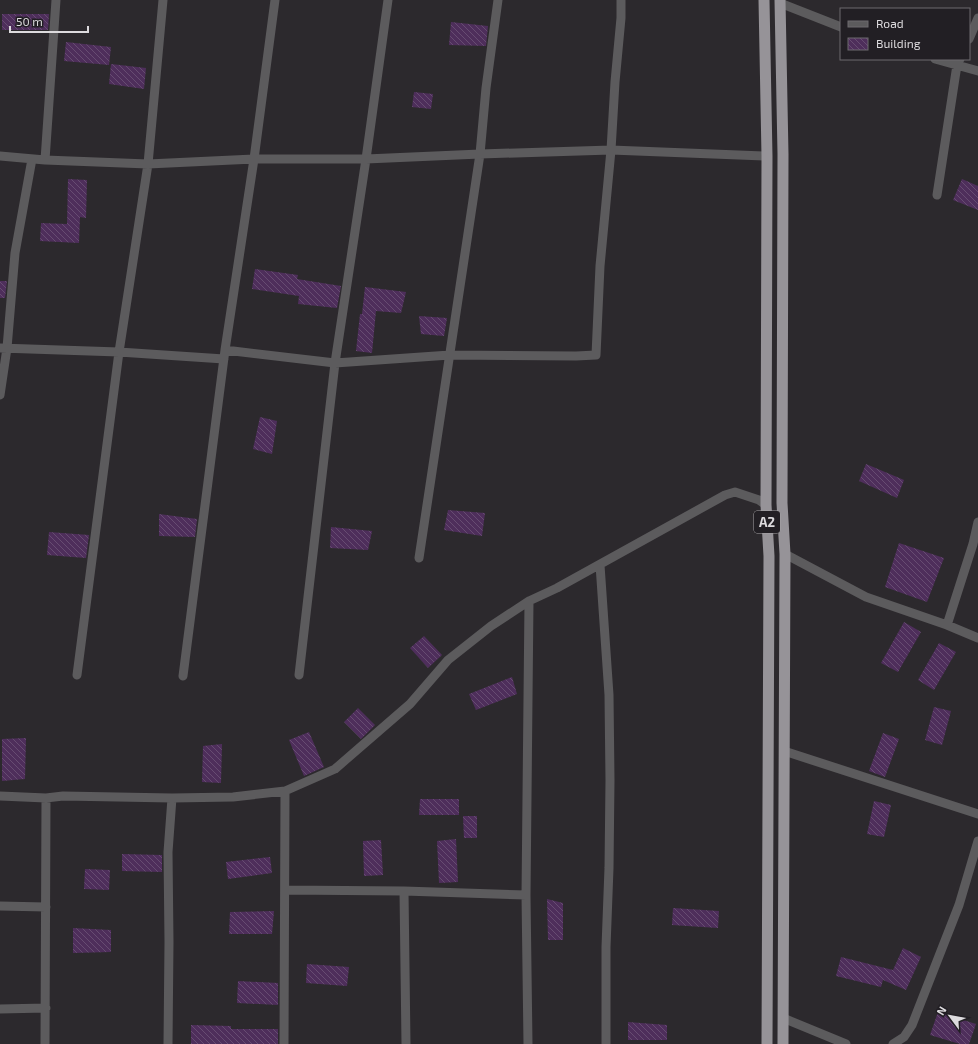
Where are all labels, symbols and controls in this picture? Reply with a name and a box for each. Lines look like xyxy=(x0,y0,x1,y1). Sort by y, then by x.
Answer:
scale bar xyxy=(10,8,88,34)
legend xyxy=(840,8,970,60)
text: 50 m xyxy=(16,14,43,28)
text: Road xyxy=(876,16,904,30)
text: Building xyxy=(876,36,921,50)
road number: A2 xyxy=(754,511,780,533)
north arrow xyxy=(930,996,970,1036)
text: N xyxy=(933,1004,949,1017)

